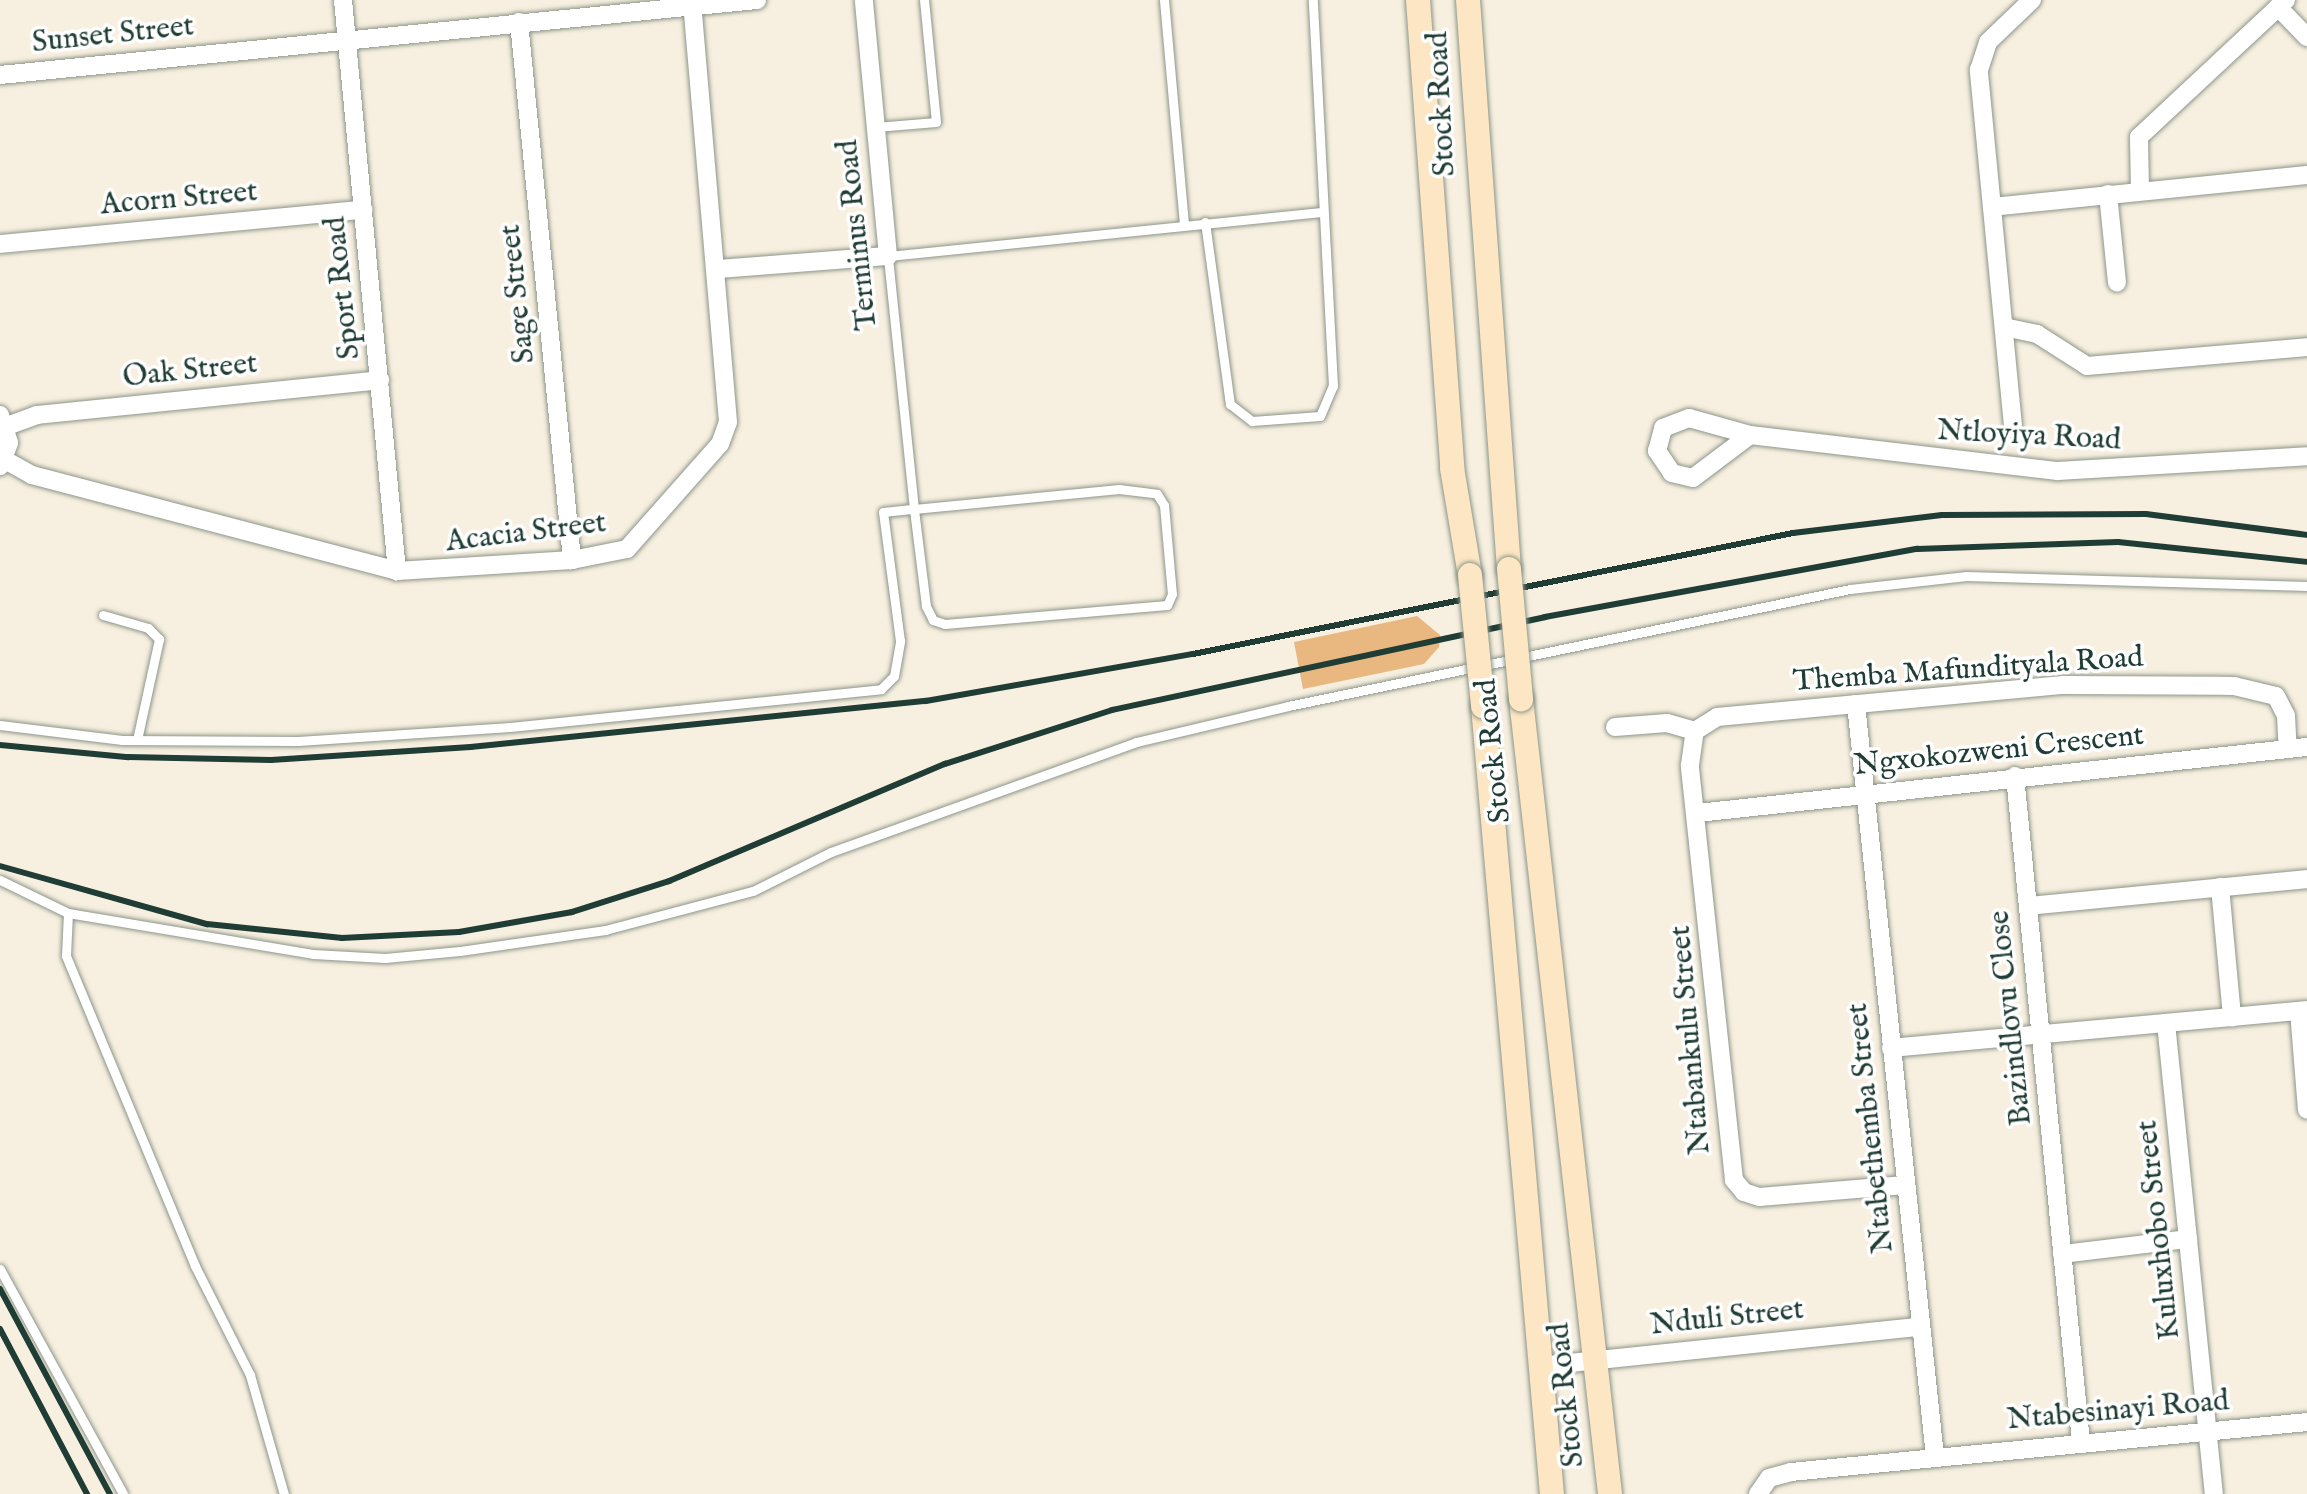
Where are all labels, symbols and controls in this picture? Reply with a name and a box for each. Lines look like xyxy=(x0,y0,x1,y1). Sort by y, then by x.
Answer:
street label: Sunset Street xyxy=(30,9,196,61)
street label: Stock Road xyxy=(1420,31,1464,177)
street label: Terminus Road xyxy=(830,138,886,332)
street label: Acorn Street xyxy=(99,174,259,224)
street label: Sport Road xyxy=(318,215,368,361)
street label: Sage Street xyxy=(493,223,543,365)
street label: Oak Street xyxy=(121,346,259,396)
street label: Ntloyiya Road xyxy=(1936,413,2122,459)
street label: Acacia Street xyxy=(444,505,608,561)
street label: Themba Mafundityala Road xyxy=(1792,640,2144,700)
street label: Stock Road xyxy=(1469,677,1519,825)
street label: Ngxokozweni Crescent xyxy=(1852,718,2146,784)
street label: Bazindlovu Close xyxy=(1982,909,2040,1127)
street label: Ntabankulu Street xyxy=(1663,924,1719,1156)
street label: Ntabethemba Street xyxy=(1840,1001,1902,1255)
street label: Kuluxhobo Street xyxy=(2130,1118,2188,1342)
street label: Nduli Street xyxy=(1649,1292,1805,1344)
street label: Stock Road xyxy=(1542,1321,1592,1469)
street label: Ntabesinayi Road xyxy=(2006,1383,2230,1439)

